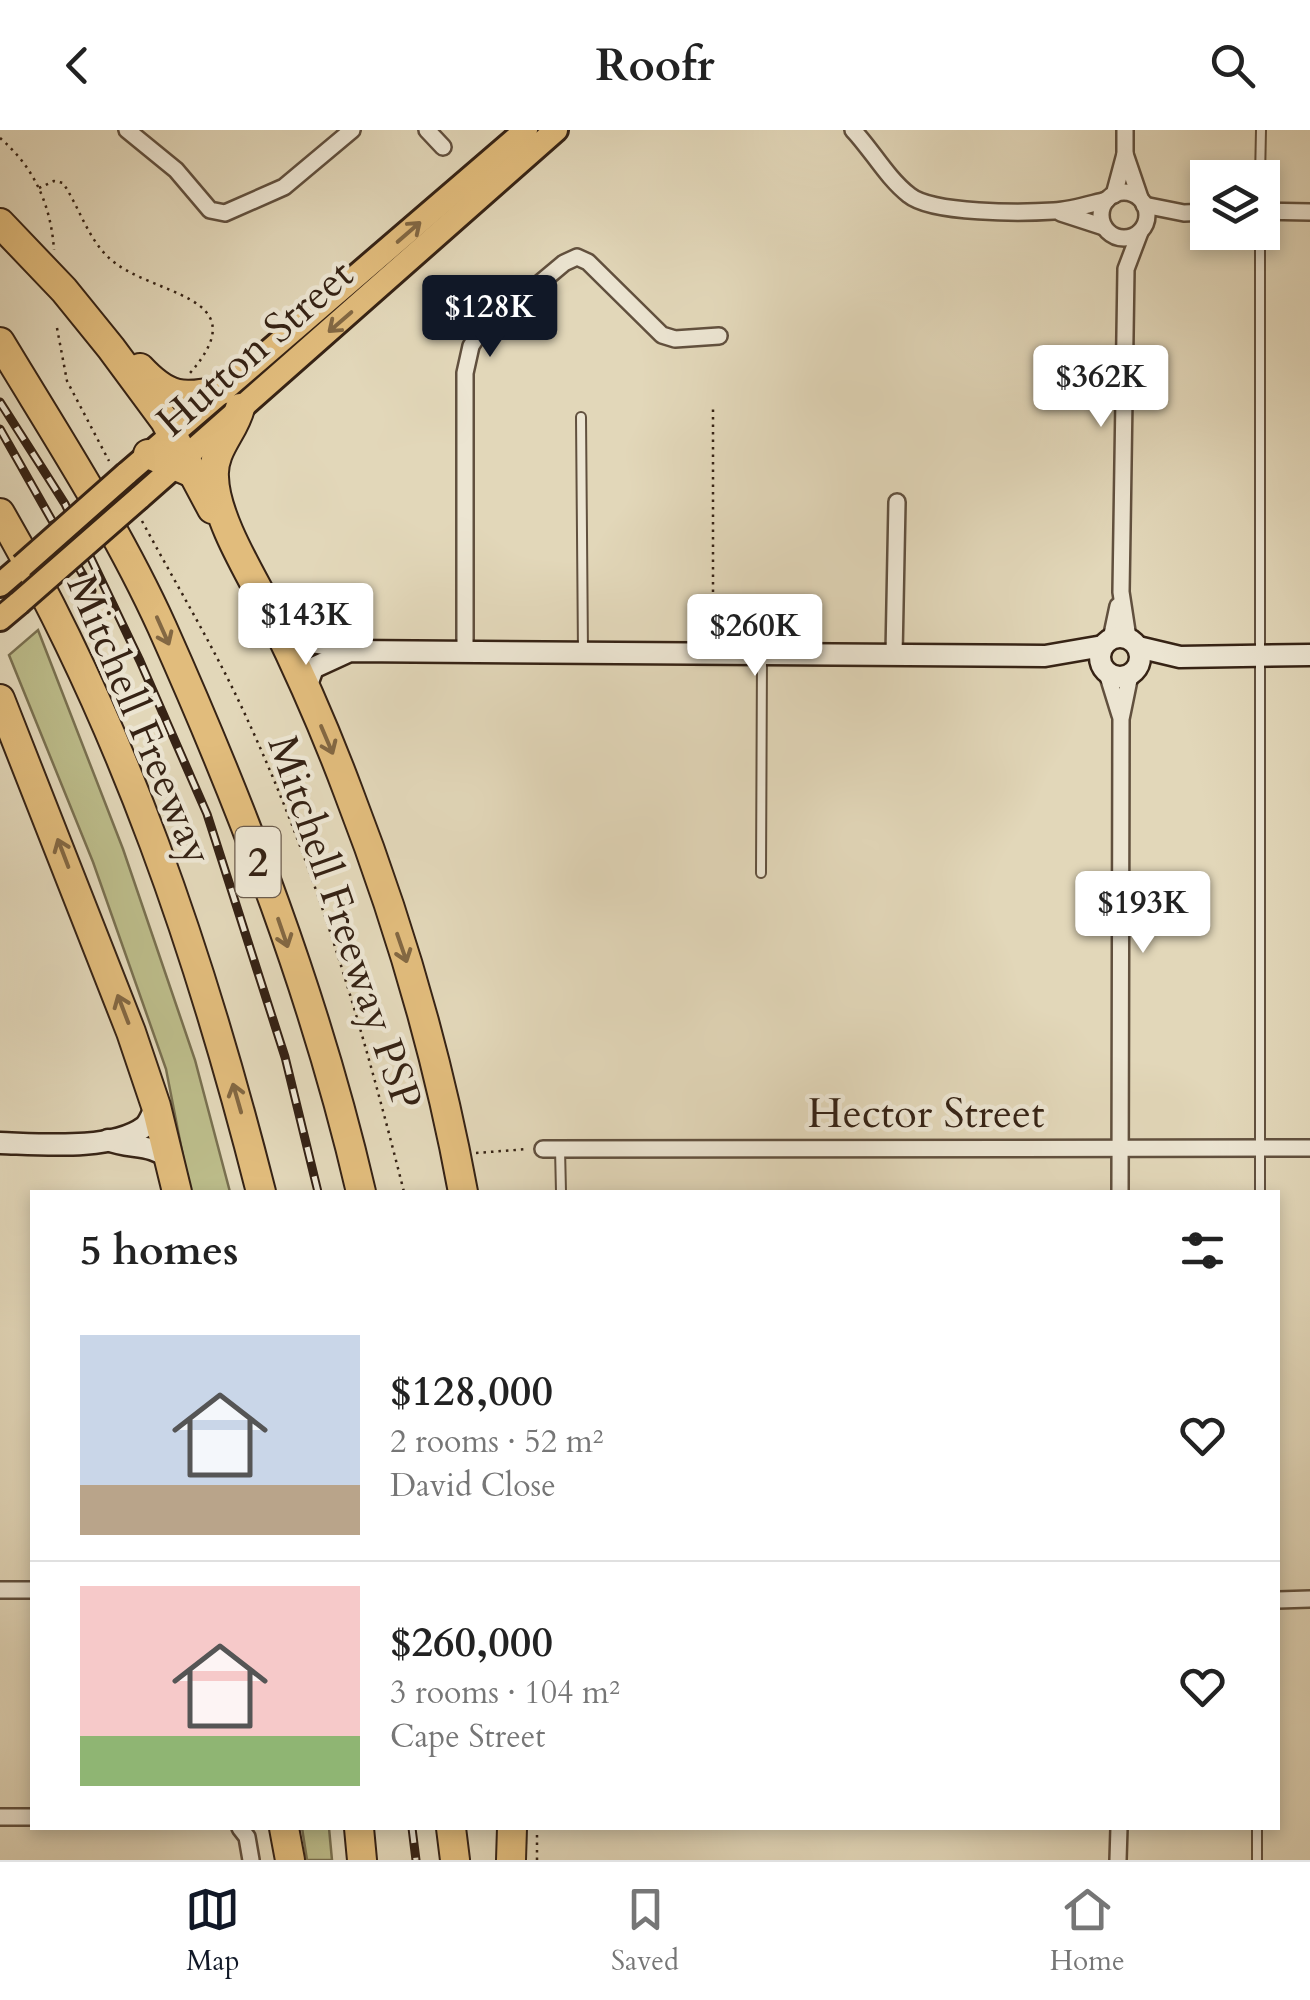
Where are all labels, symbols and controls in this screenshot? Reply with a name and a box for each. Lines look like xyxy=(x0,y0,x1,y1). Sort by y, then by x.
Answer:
text: Roofr xyxy=(595,35,715,96)
icon: back xyxy=(50,38,105,93)
icon: search xyxy=(1205,38,1260,93)
map controls xyxy=(1190,160,1280,250)
button: layers xyxy=(1190,160,1280,250)
one-way arrow xyxy=(395,221,421,243)
street label: Hutton Street xyxy=(144,247,366,450)
pin: $128K xyxy=(420,275,560,360)
text: $128K xyxy=(444,285,536,329)
one-way arrow xyxy=(328,311,353,334)
pin: $362K xyxy=(1031,345,1171,430)
text: $362K xyxy=(1055,355,1147,399)
street label: Mitchell Freeway xyxy=(53,566,226,873)
pin: $143K xyxy=(236,583,376,668)
text: $143K xyxy=(260,593,352,637)
pin: $260K xyxy=(685,594,825,679)
text: $260K xyxy=(709,604,801,648)
one-way arrow xyxy=(155,615,173,646)
one-way arrow xyxy=(319,724,337,755)
street label: Mitchell Freeway PSP xyxy=(254,728,435,1117)
road number: 2 xyxy=(236,827,280,897)
one-way arrow xyxy=(53,838,71,869)
pin: $193K xyxy=(1073,871,1213,956)
text: $193K xyxy=(1097,881,1189,925)
one-way arrow xyxy=(276,916,294,948)
one-way arrow xyxy=(394,932,412,964)
one-way arrow xyxy=(113,995,131,1026)
one-way arrow xyxy=(227,1083,245,1114)
street label: Hector Street xyxy=(808,1085,1044,1142)
text: 5 homes xyxy=(80,1222,238,1279)
icon: filters xyxy=(1175,1223,1230,1278)
text: $128,000 xyxy=(390,1363,553,1420)
icon: home xyxy=(160,1375,280,1495)
icon: heart xyxy=(1175,1408,1230,1463)
text: 2 rooms · 52 m² xyxy=(390,1420,603,1464)
text: David Close xyxy=(390,1464,556,1508)
text: $260,000 xyxy=(390,1614,553,1671)
icon: home xyxy=(160,1626,280,1746)
icon: heart xyxy=(1175,1659,1230,1714)
text: 3 rooms · 104 m² xyxy=(390,1671,620,1715)
text: Cape Street xyxy=(390,1715,545,1759)
tab: Map xyxy=(185,1882,240,1980)
tab: Saved xyxy=(611,1882,679,1980)
tab: Home xyxy=(1050,1882,1125,1980)

